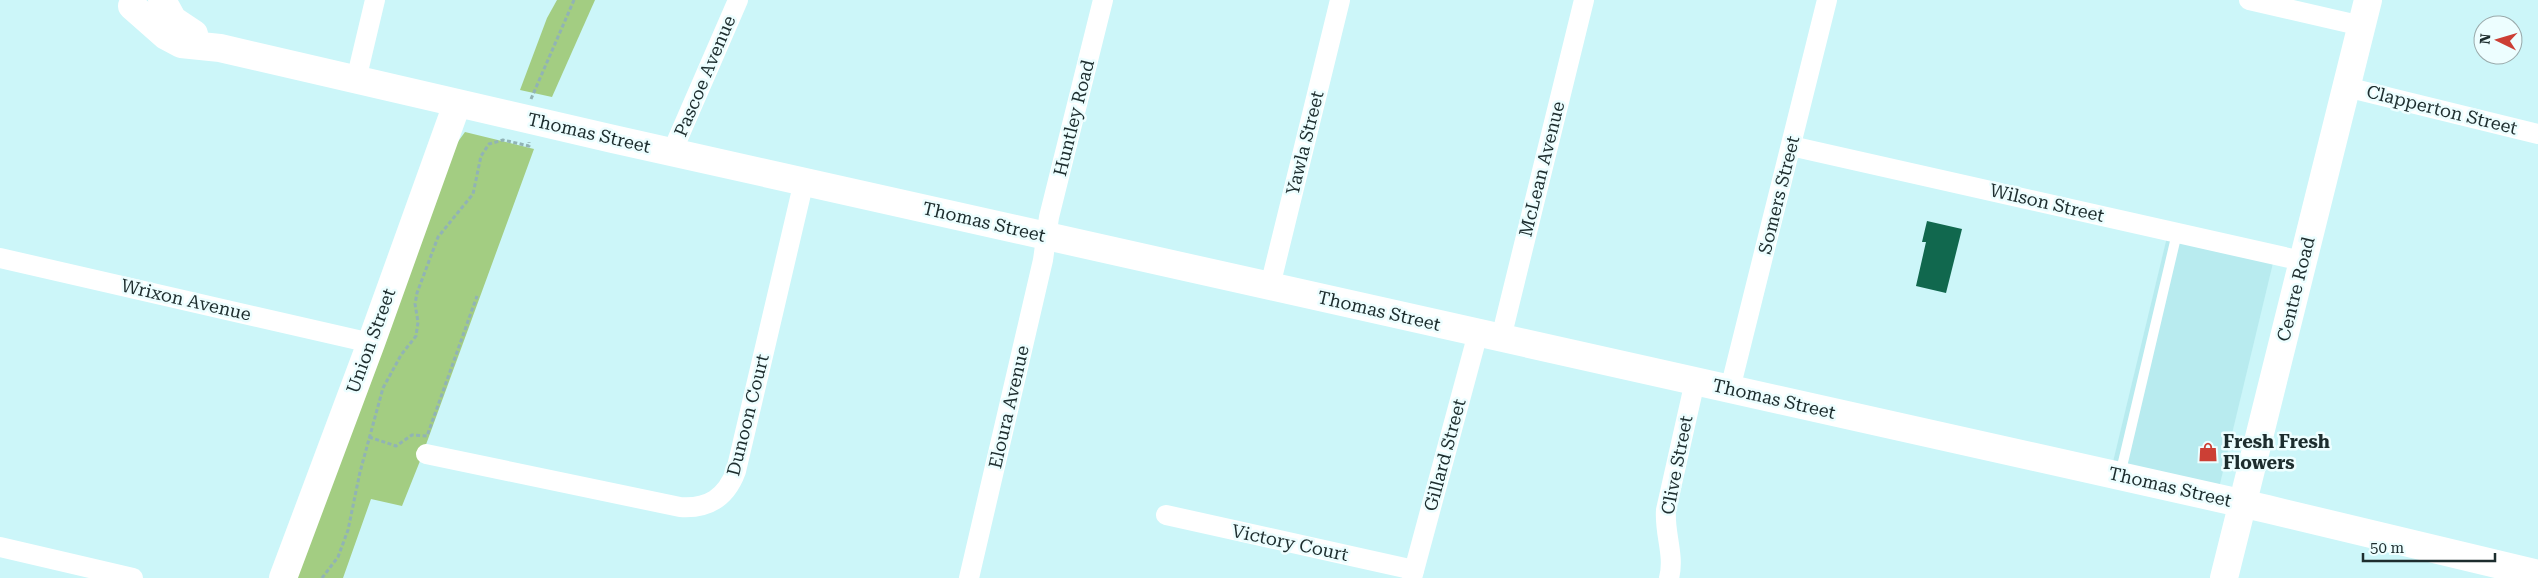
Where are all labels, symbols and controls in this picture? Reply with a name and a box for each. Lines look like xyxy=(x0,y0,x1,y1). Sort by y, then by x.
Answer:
street label: Pascoe Avenue xyxy=(670,12,740,139)
north arrow xyxy=(2473,15,2523,65)
text: N xyxy=(2477,33,2494,45)
street label: Huntley Road xyxy=(1049,57,1098,178)
street label: Clapperton Street xyxy=(2365,81,2520,138)
street label: Yawla Street xyxy=(1281,88,1328,197)
street label: McLean Avenue xyxy=(1515,99,1568,239)
street label: Thomas Street xyxy=(526,108,653,157)
street label: Somers Street xyxy=(1754,133,1803,256)
street label: Wilson Street xyxy=(1988,179,2107,226)
street label: Thomas Street xyxy=(921,197,1048,246)
street label: Centre Road xyxy=(2272,234,2319,343)
street label: Wrixon Avenue xyxy=(119,274,253,325)
street label: Union Street xyxy=(342,285,399,396)
street label: Thomas Street xyxy=(1316,286,1443,335)
street label: Eloura Avenue xyxy=(984,343,1033,470)
street label: Dunoon Court xyxy=(722,352,773,478)
street label: Thomas Street xyxy=(1711,374,1838,423)
street label: Gillard Street xyxy=(1419,396,1470,513)
street label: Clive Street xyxy=(1657,413,1696,516)
place label: Fresh Fresh Flowers xyxy=(2223,431,2330,473)
shop icon: Fresh Fresh Flowers xyxy=(2197,441,2219,463)
street label: Thomas Street xyxy=(2107,462,2234,511)
street label: Victory Court xyxy=(1230,520,1351,565)
scale bar xyxy=(2363,530,2496,562)
text: 50 m xyxy=(2370,539,2405,557)

